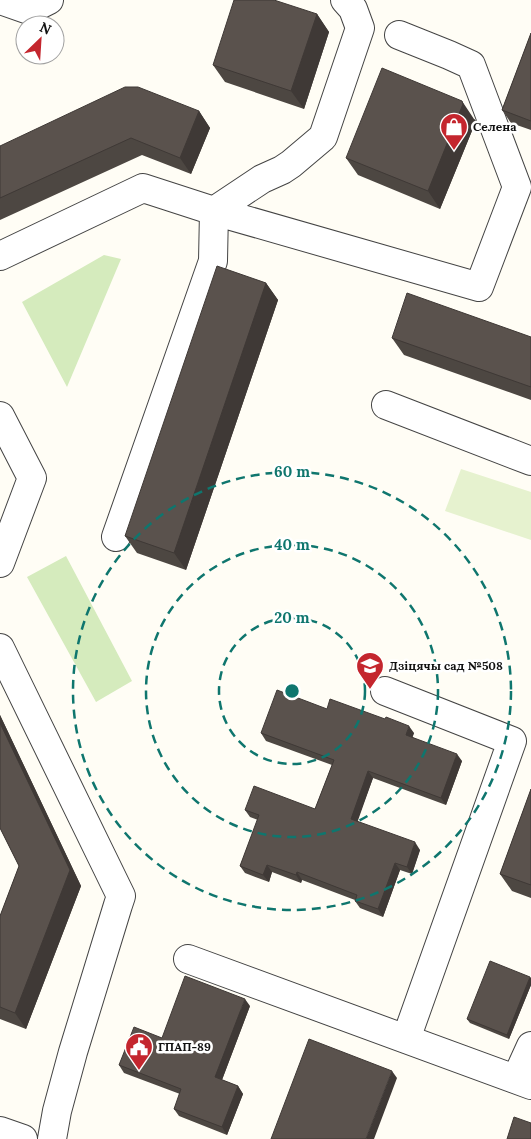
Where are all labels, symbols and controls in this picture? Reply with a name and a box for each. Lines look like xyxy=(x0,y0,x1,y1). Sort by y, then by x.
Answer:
north arrow xyxy=(15,15,65,65)
text: N xyxy=(37,18,54,39)
shop icon: Селена xyxy=(439,112,469,151)
place label: Селена xyxy=(473,119,517,134)
text: 60 m xyxy=(274,462,310,481)
text: 40 m xyxy=(274,535,310,554)
text: 20 m xyxy=(274,608,310,627)
school or university icon: Дзіцячы сад №508 xyxy=(355,651,385,690)
place label: Дзіцячы сад №508 xyxy=(389,658,503,673)
centre of rings xyxy=(283,682,301,700)
public building icon: ГПАП-89 xyxy=(124,1032,154,1071)
place label: ГПАП-89 xyxy=(158,1039,211,1054)

